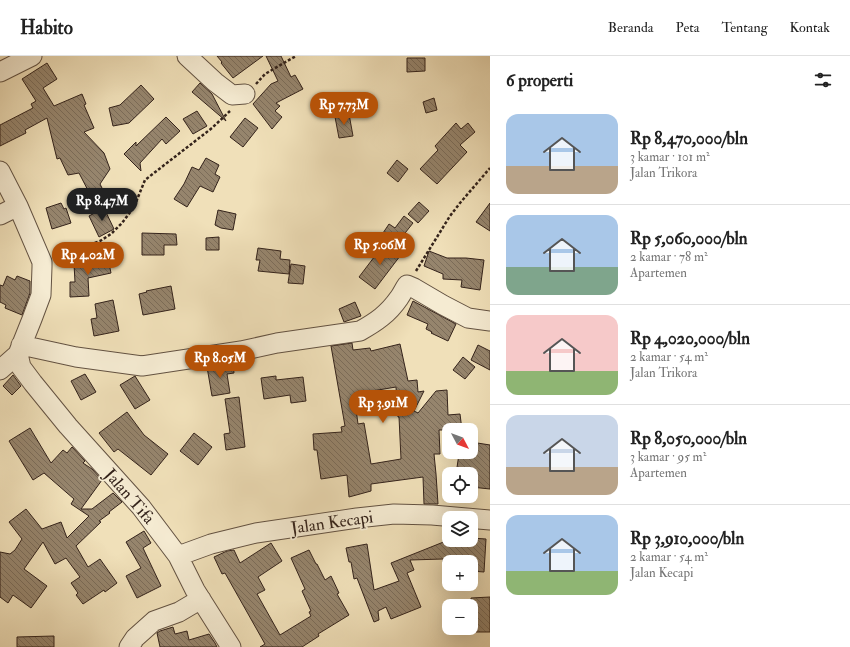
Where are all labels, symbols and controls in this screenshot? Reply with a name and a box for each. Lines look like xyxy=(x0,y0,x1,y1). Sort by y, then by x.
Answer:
text: Habito xyxy=(20,16,73,40)
text: Beranda xyxy=(608,19,654,36)
text: Peta xyxy=(676,19,700,36)
text: Tentang xyxy=(722,19,768,36)
text: Kontak xyxy=(790,19,830,36)
icon: filters xyxy=(812,69,834,91)
text: 6 properti xyxy=(506,70,573,91)
pin: Rp 7.73M xyxy=(303,92,385,126)
text: Rp 7.73M xyxy=(319,97,369,113)
text: Rp 8,470,000/bln xyxy=(630,128,748,149)
icon: home xyxy=(538,130,586,178)
text: 3 kamar · 101 m² xyxy=(630,149,710,165)
text: Jalan Trikora xyxy=(630,165,697,181)
pin: Rp 8.47M xyxy=(61,188,143,222)
text: Rp 8.47M xyxy=(76,193,128,209)
text: Rp 5,060,000/bln xyxy=(630,228,748,249)
icon: home xyxy=(538,231,586,279)
pin: Rp 5.06M xyxy=(339,232,421,266)
text: Rp 5.06M xyxy=(354,237,406,253)
pin: Rp 4.02M xyxy=(47,242,129,276)
text: Rp 4.02M xyxy=(61,247,115,263)
text: 2 kamar · 78 m² xyxy=(630,249,708,265)
text: Apartemen xyxy=(630,265,687,281)
text: Rp 4,020,000/bln xyxy=(630,328,750,349)
icon: home xyxy=(538,331,586,379)
pin: Rp 8.05M xyxy=(179,345,261,379)
text: 2 kamar · 54 m² xyxy=(630,349,708,365)
text: Rp 8.05M xyxy=(194,350,246,366)
text: Jalan Trikora xyxy=(630,365,697,381)
pin: Rp 3.91M xyxy=(342,390,424,424)
text: Rp 3.91M xyxy=(358,395,408,411)
north arrow xyxy=(442,423,478,459)
map controls xyxy=(442,423,478,635)
text: Rp 8,050,000/bln xyxy=(630,428,747,449)
icon: home xyxy=(538,431,586,479)
text: 3 kamar · 95 m² xyxy=(630,449,706,465)
street label: Jalan Tifa xyxy=(98,464,160,530)
text: Apartemen xyxy=(630,465,687,481)
button: locate xyxy=(442,467,478,503)
street label: Jalan Kecapi xyxy=(289,506,375,540)
button: layers xyxy=(442,511,478,547)
text: Rp 3,910,000/bln xyxy=(630,528,744,549)
icon: home xyxy=(538,531,586,579)
text: 2 kamar · 54 m² xyxy=(630,549,708,565)
button: + xyxy=(442,555,478,591)
text: Jalan Kecapi xyxy=(630,565,693,581)
button: − xyxy=(442,599,478,635)

